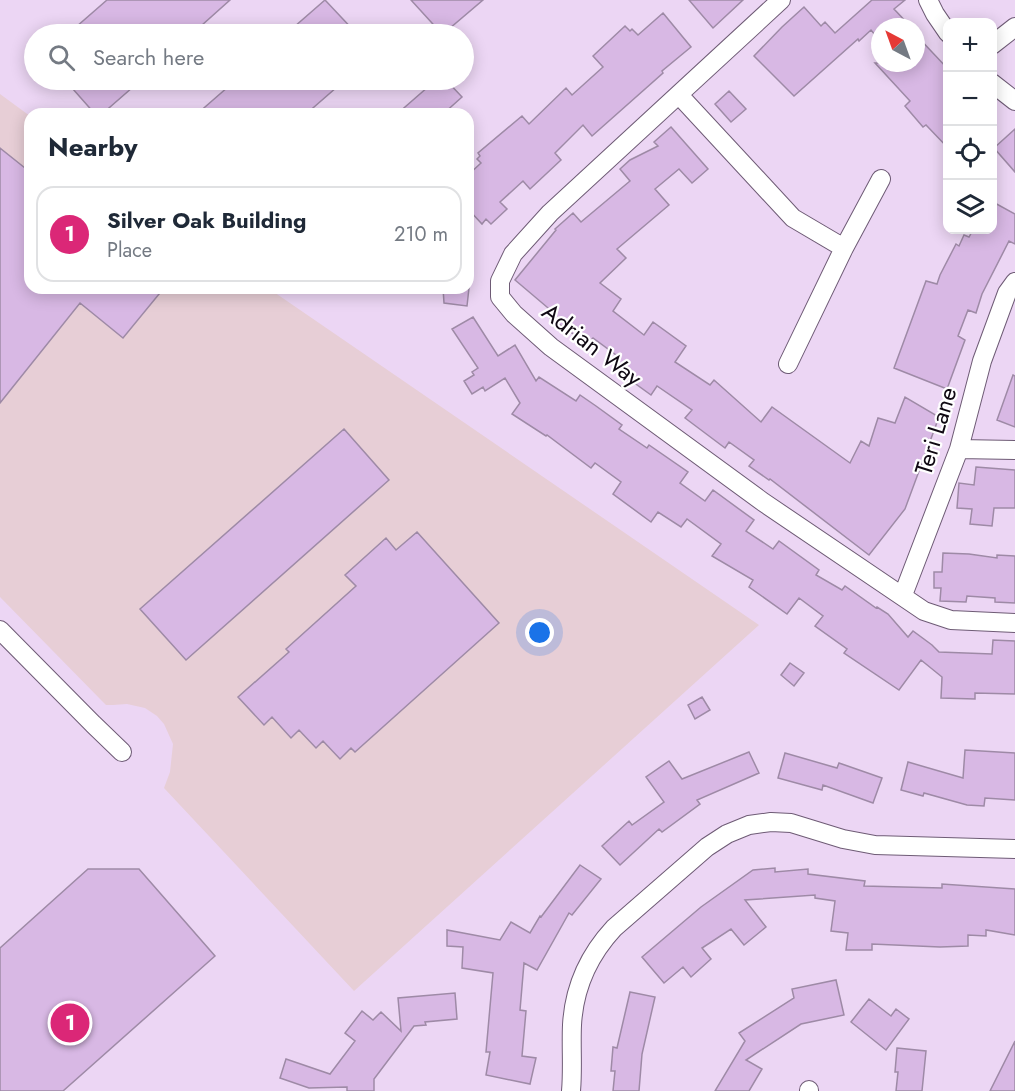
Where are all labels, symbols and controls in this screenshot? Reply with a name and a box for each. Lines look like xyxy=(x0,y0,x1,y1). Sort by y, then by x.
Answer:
north arrow xyxy=(871,18,925,72)
map controls xyxy=(943,18,997,234)
button: + xyxy=(943,18,997,72)
search box xyxy=(24,24,474,90)
icon: search xyxy=(45,41,78,74)
text: Search here xyxy=(93,41,204,73)
button: − xyxy=(943,72,997,126)
button: locate xyxy=(943,126,997,180)
text: Nearby xyxy=(48,128,137,166)
button: layers xyxy=(943,180,997,234)
text: Silver Oak Building xyxy=(107,204,306,236)
text: 1 xyxy=(64,220,75,249)
text: 210 m xyxy=(394,220,448,249)
text: Place xyxy=(107,236,152,265)
street label: Adrian Way xyxy=(535,294,650,395)
street label: Teri Lane xyxy=(906,383,965,479)
your location xyxy=(525,618,554,647)
pin: 1 xyxy=(50,1000,90,1046)

